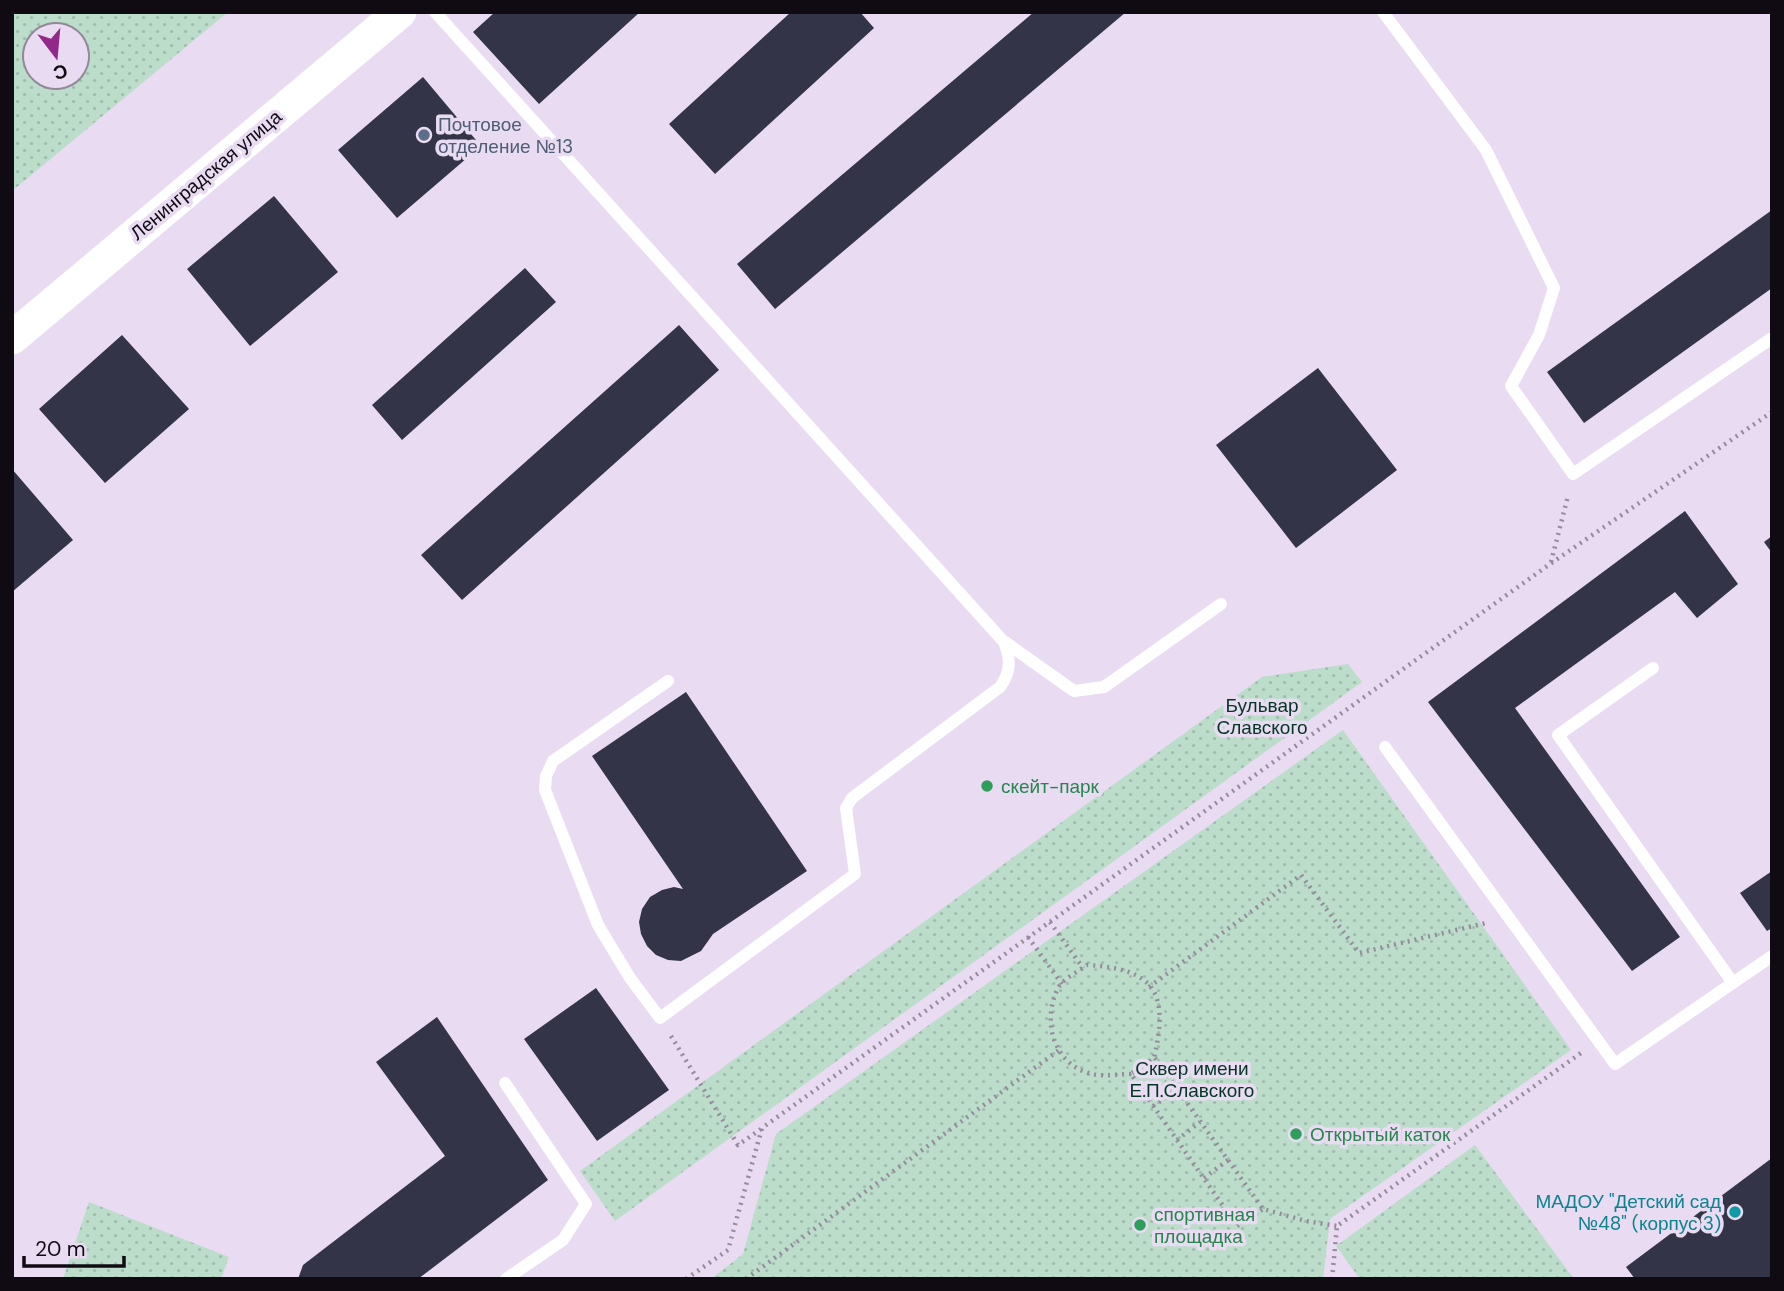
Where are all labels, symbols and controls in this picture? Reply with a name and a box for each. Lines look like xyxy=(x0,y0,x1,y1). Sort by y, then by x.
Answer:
north arrow xyxy=(21,21,91,91)
text: С xyxy=(50,58,71,86)
street label: Ленинградская улица xyxy=(125,104,287,246)
place label: Почтовое отделение №13 xyxy=(438,112,573,159)
marker: Почтовое отделение №13 xyxy=(416,127,432,143)
park label: Бульвар Славского xyxy=(1217,693,1307,740)
place label: скейт-парк xyxy=(1001,774,1100,799)
marker: скейт-парк xyxy=(979,778,995,794)
park label: Сквер имени Е.П.Славского xyxy=(1130,1056,1254,1103)
place label: Открытый каток xyxy=(1310,1122,1451,1147)
marker: Открытый каток xyxy=(1288,1126,1304,1142)
place label: МАДОУ "Детский сад №48" (корпус 3) xyxy=(1535,1189,1721,1236)
place label: спортивная площадка xyxy=(1154,1202,1255,1249)
marker: МАДОУ "Детский сад №48" (корпус 3) xyxy=(1727,1204,1743,1220)
marker: спортивная площадка xyxy=(1132,1217,1148,1233)
scale bar xyxy=(24,1224,124,1268)
text: 20 m xyxy=(35,1235,86,1263)

